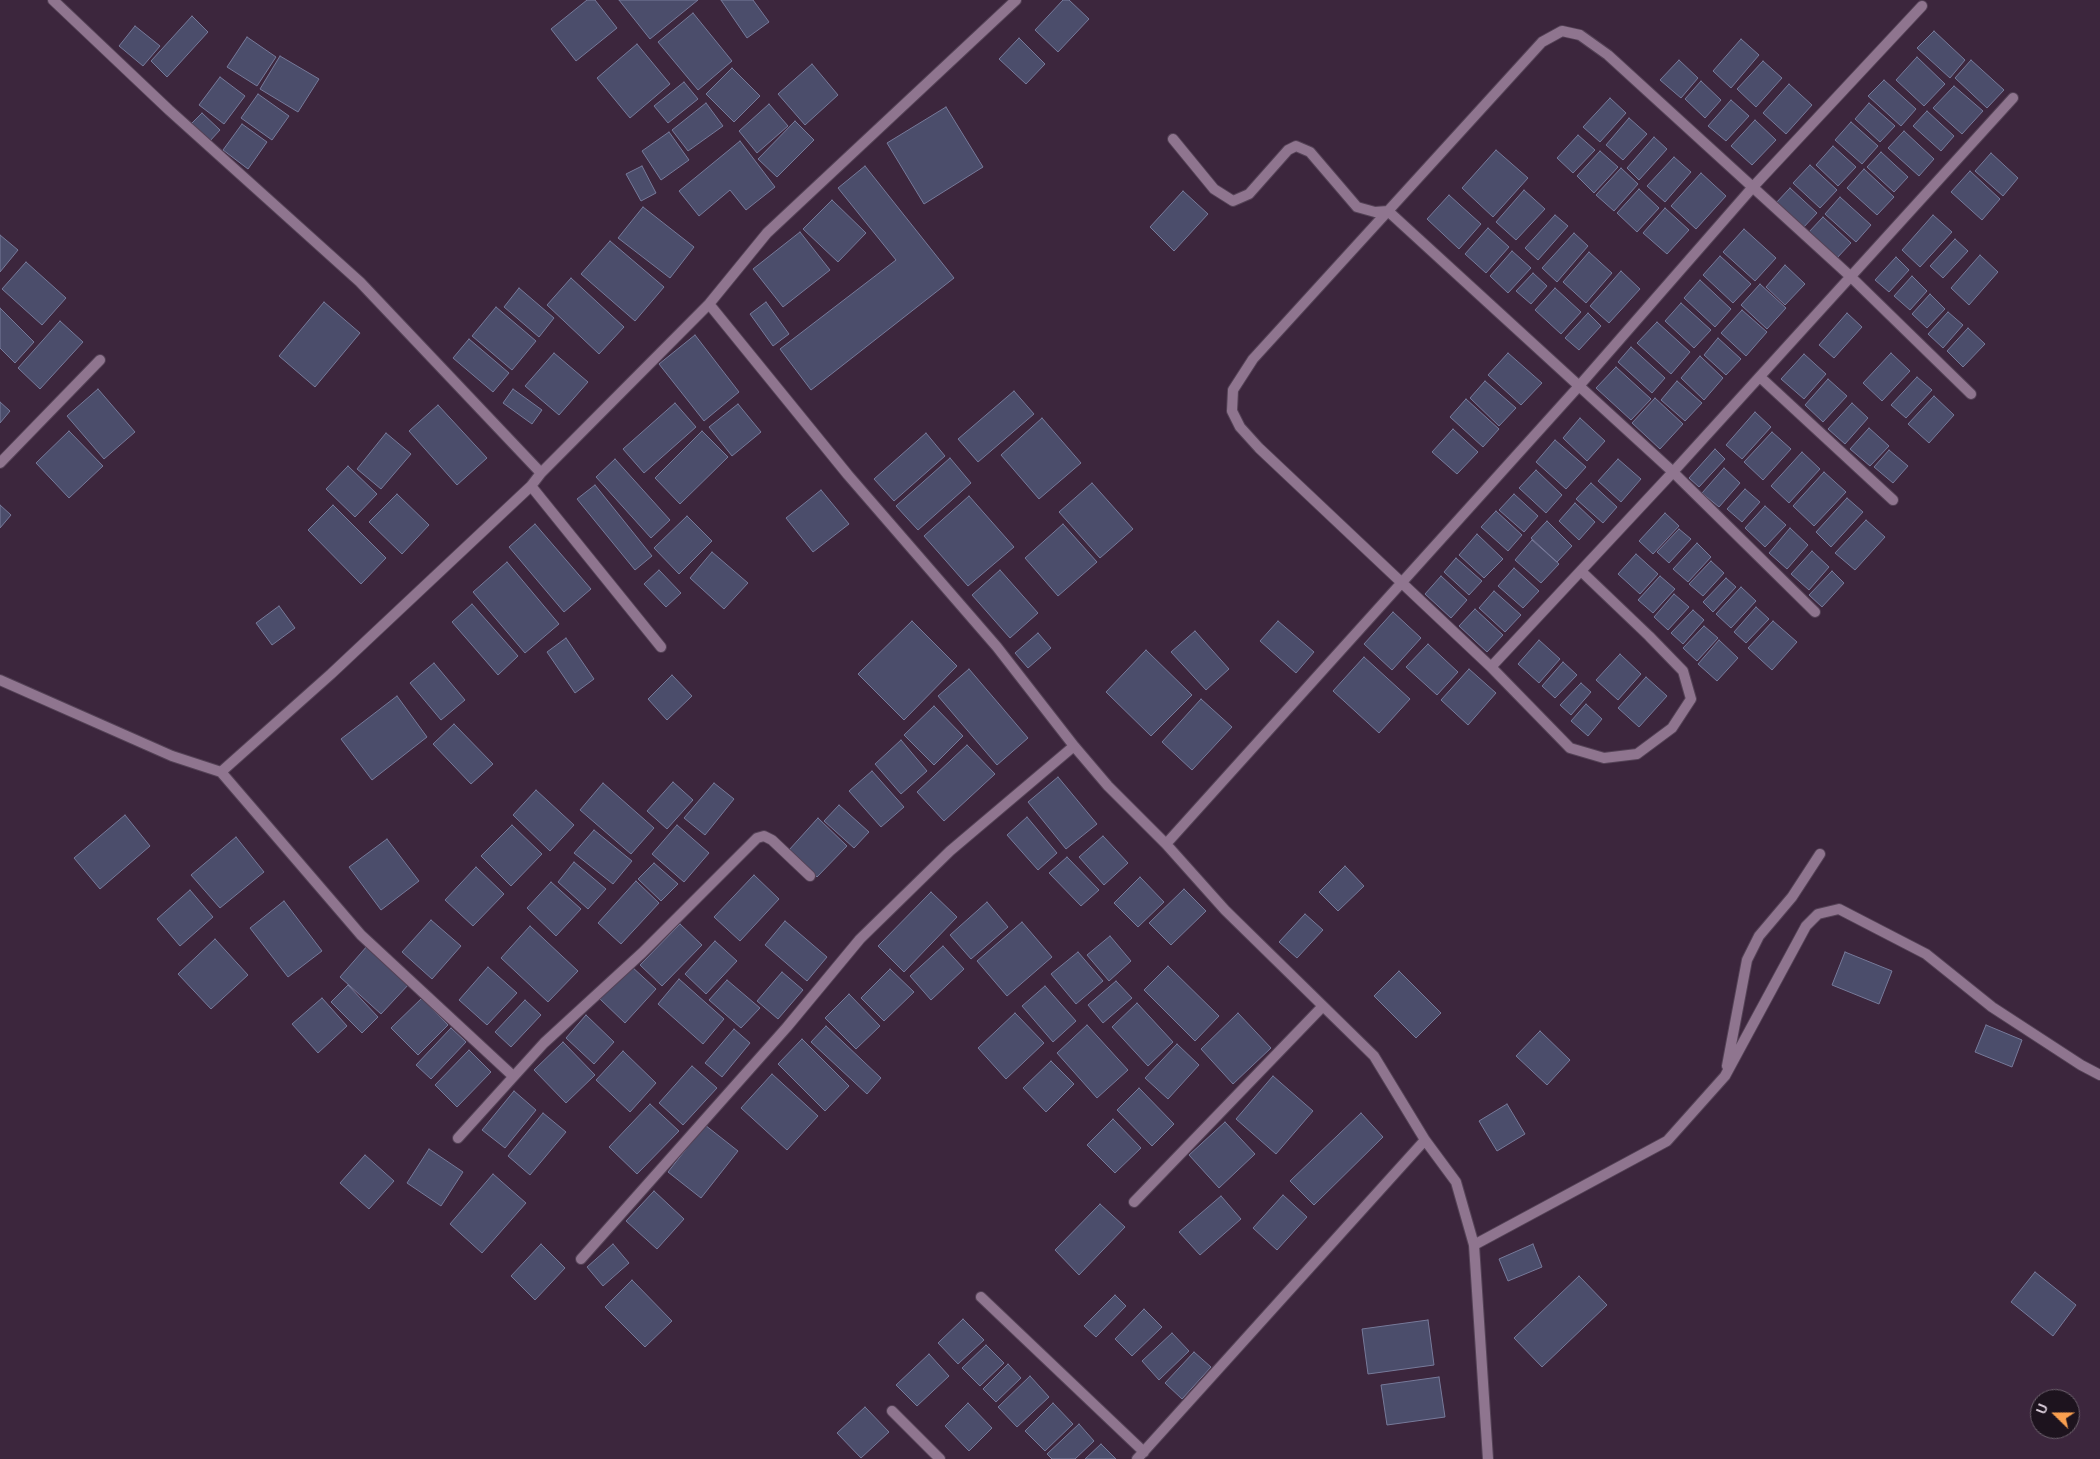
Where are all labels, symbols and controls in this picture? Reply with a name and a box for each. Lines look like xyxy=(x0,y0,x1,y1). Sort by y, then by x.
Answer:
north arrow xyxy=(2030,1389,2080,1439)
text: U xyxy=(2032,1401,2052,1417)

